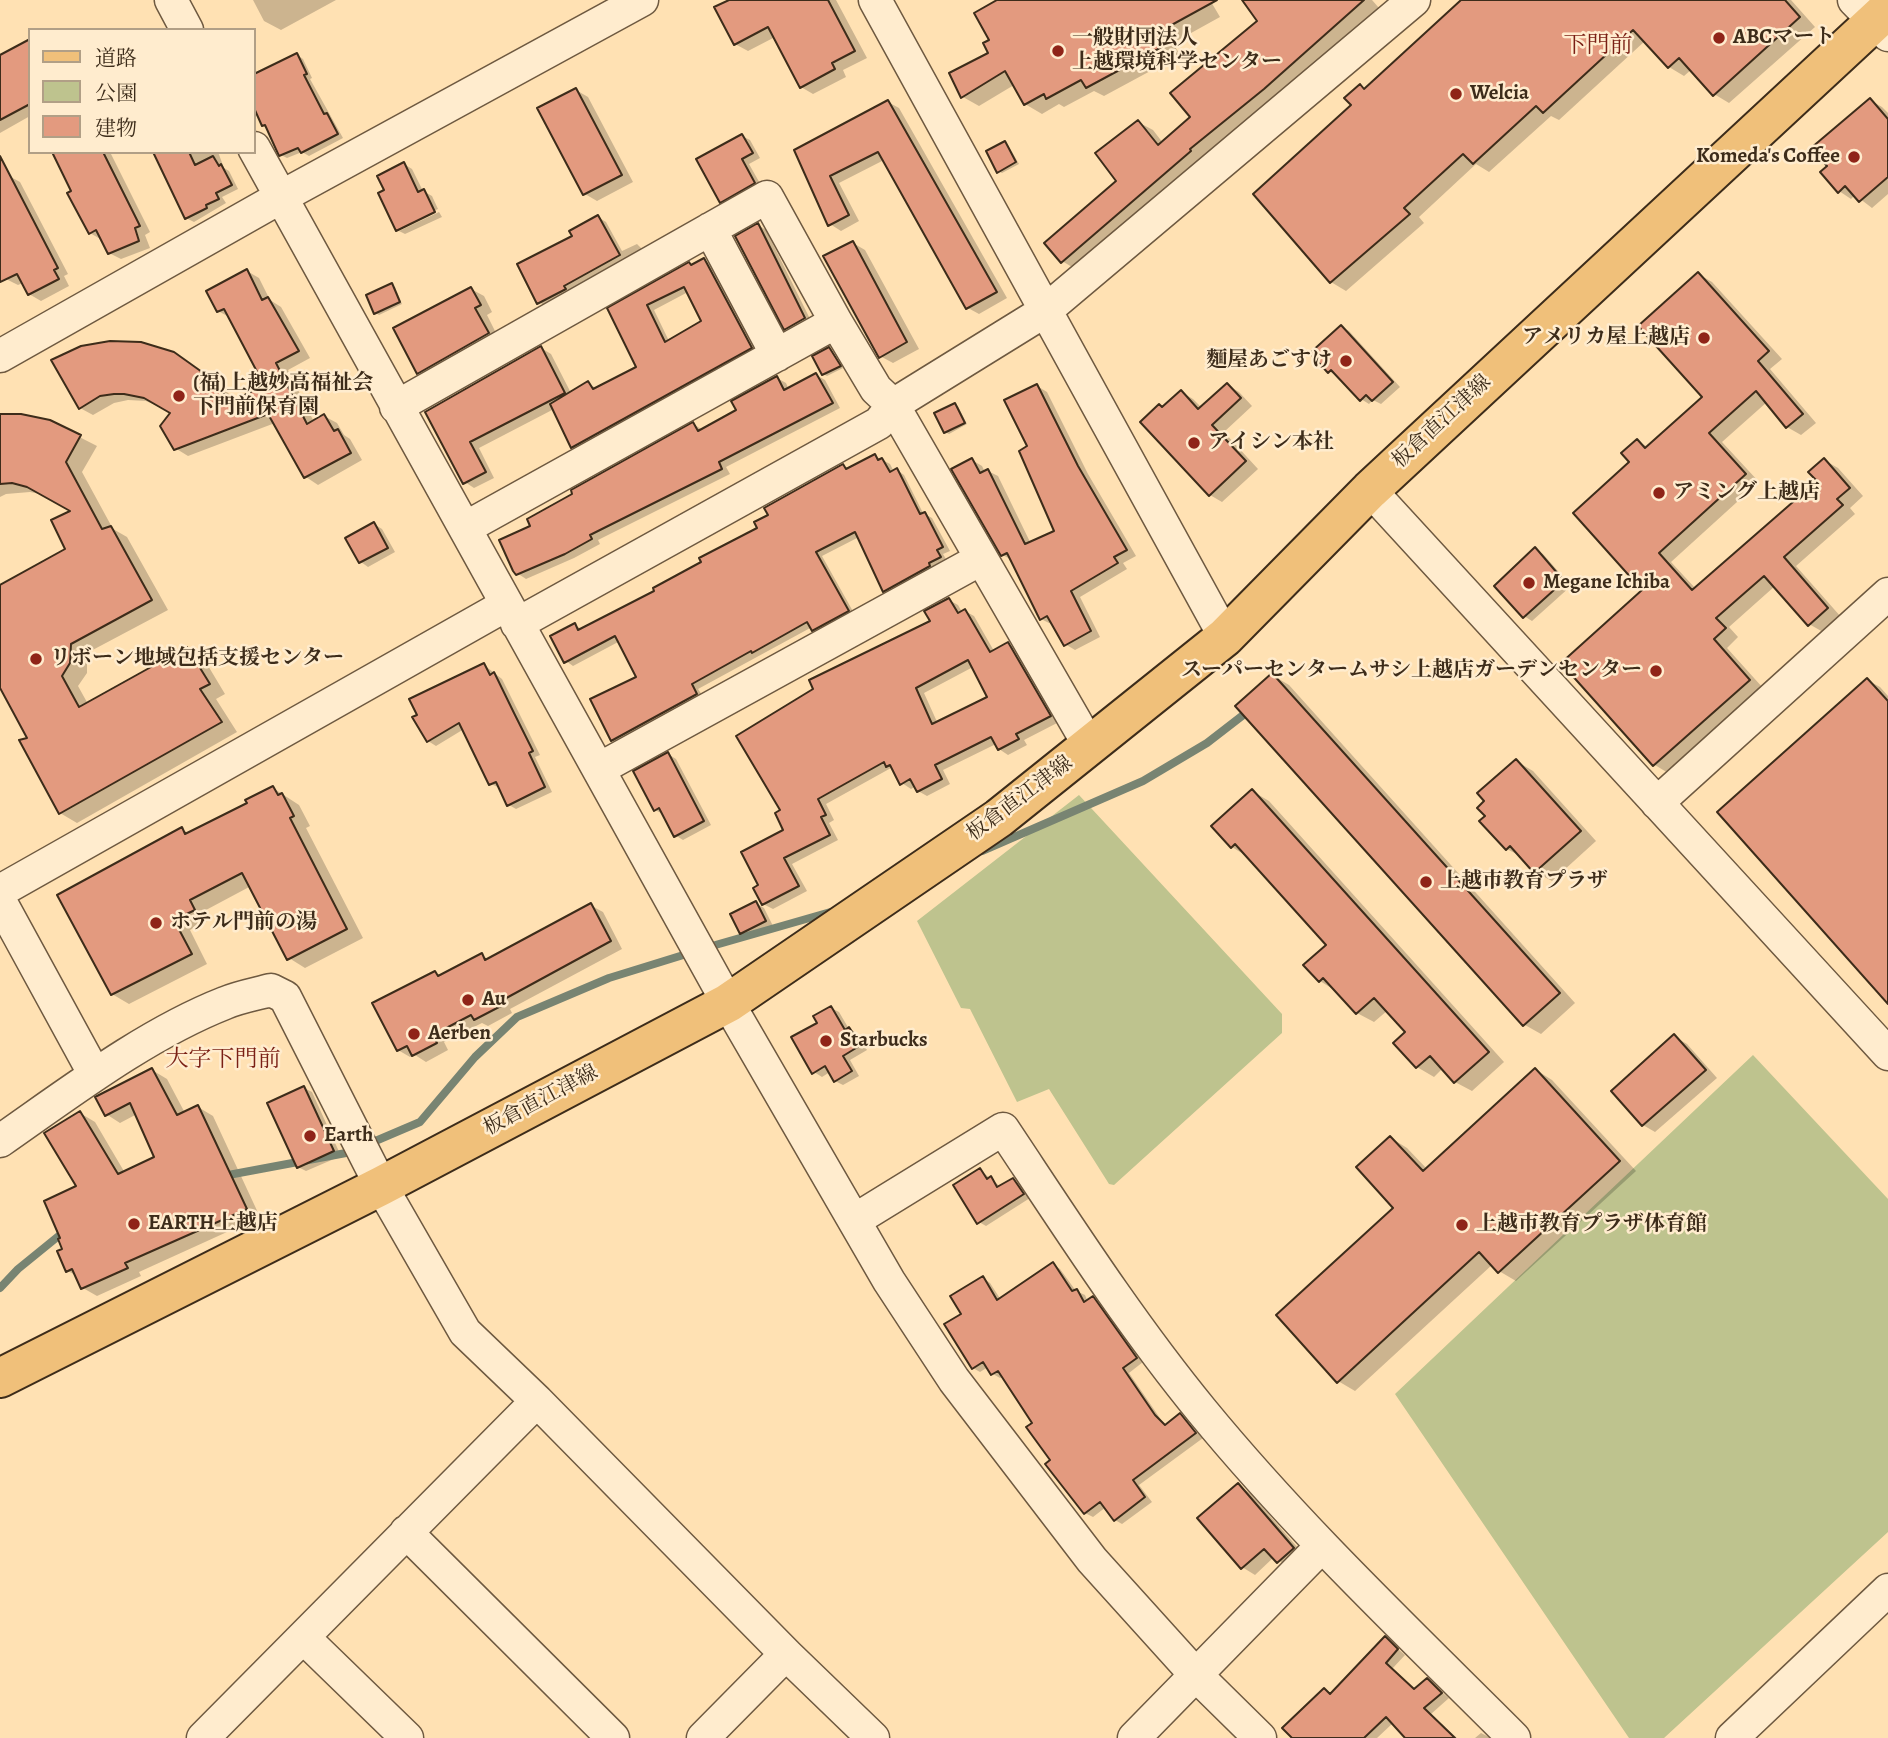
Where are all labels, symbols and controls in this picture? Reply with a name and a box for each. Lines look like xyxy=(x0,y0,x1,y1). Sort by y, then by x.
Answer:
place label: ABCマート xyxy=(1733,25,1835,51)
place label: 一般財団法人 上越環境科学センター xyxy=(1072,26,1282,76)
legend xyxy=(28,28,256,154)
marker: ABCマート xyxy=(1711,30,1727,46)
district label: 下門前 xyxy=(1564,32,1632,60)
marker: 一般財団法人 上越環境科学センター xyxy=(1050,43,1066,59)
text: 道路 xyxy=(95,44,137,72)
text: 公園 xyxy=(95,79,137,107)
place label: Welcia xyxy=(1470,81,1529,107)
marker: Welcia xyxy=(1448,86,1464,102)
text: 建物 xyxy=(95,114,137,142)
place label: Komeda's Coffee xyxy=(1696,144,1840,170)
marker: Komeda's Coffee xyxy=(1846,149,1862,165)
place label: アメリカ屋上越店 xyxy=(1522,325,1690,351)
marker: アメリカ屋上越店 xyxy=(1696,330,1712,346)
place label: 麵屋あごすけ xyxy=(1206,348,1332,374)
marker: 麵屋あごすけ xyxy=(1338,353,1354,369)
street label: 板倉直江津線 xyxy=(1387,370,1497,474)
place label: (福)上越妙高福祉会 下門前保育園 xyxy=(193,371,373,421)
marker: (福)上越妙高福祉会 下門前保育園 xyxy=(171,388,187,404)
place label: アイシン本社 xyxy=(1208,430,1334,456)
marker: アイシン本社 xyxy=(1186,435,1202,451)
place label: アミング上越店 xyxy=(1673,480,1820,506)
marker: アミング上越店 xyxy=(1651,485,1667,501)
place label: Megane Ichiba xyxy=(1543,570,1670,596)
marker: Megane Ichiba xyxy=(1521,575,1537,591)
place label: リボーン地域包括支援センター xyxy=(50,646,344,672)
marker: リボーン地域包括支援センター xyxy=(28,651,44,667)
place label: スーパーセンタームサシ上越店ガーデンセンター xyxy=(1181,658,1642,684)
marker: スーパーセンタームサシ上越店ガーデンセンター xyxy=(1648,663,1664,679)
street label: 板倉直江津線 xyxy=(962,751,1078,847)
place label: 上越市教育プラザ xyxy=(1440,869,1608,895)
marker: 上越市教育プラザ xyxy=(1418,874,1434,890)
place label: ホテル門前の湯 xyxy=(170,910,317,936)
marker: ホテル門前の湯 xyxy=(148,915,164,931)
place label: Au xyxy=(482,987,506,1013)
marker: Au xyxy=(460,992,476,1008)
place label: Aerben xyxy=(428,1021,491,1047)
marker: Aerben xyxy=(406,1026,422,1042)
place label: Starbucks xyxy=(840,1028,927,1054)
marker: Starbucks xyxy=(818,1033,834,1049)
district label: 大字下門前 xyxy=(166,1046,280,1074)
street label: 板倉直江津線 xyxy=(479,1060,603,1142)
place label: Earth xyxy=(324,1123,373,1149)
marker: Earth xyxy=(302,1128,318,1144)
place label: EARTH上越店 xyxy=(148,1211,278,1237)
place label: 上越市教育プラザ体育館 xyxy=(1476,1212,1707,1238)
marker: EARTH上越店 xyxy=(126,1216,142,1232)
marker: 上越市教育プラザ体育館 xyxy=(1454,1217,1470,1233)

